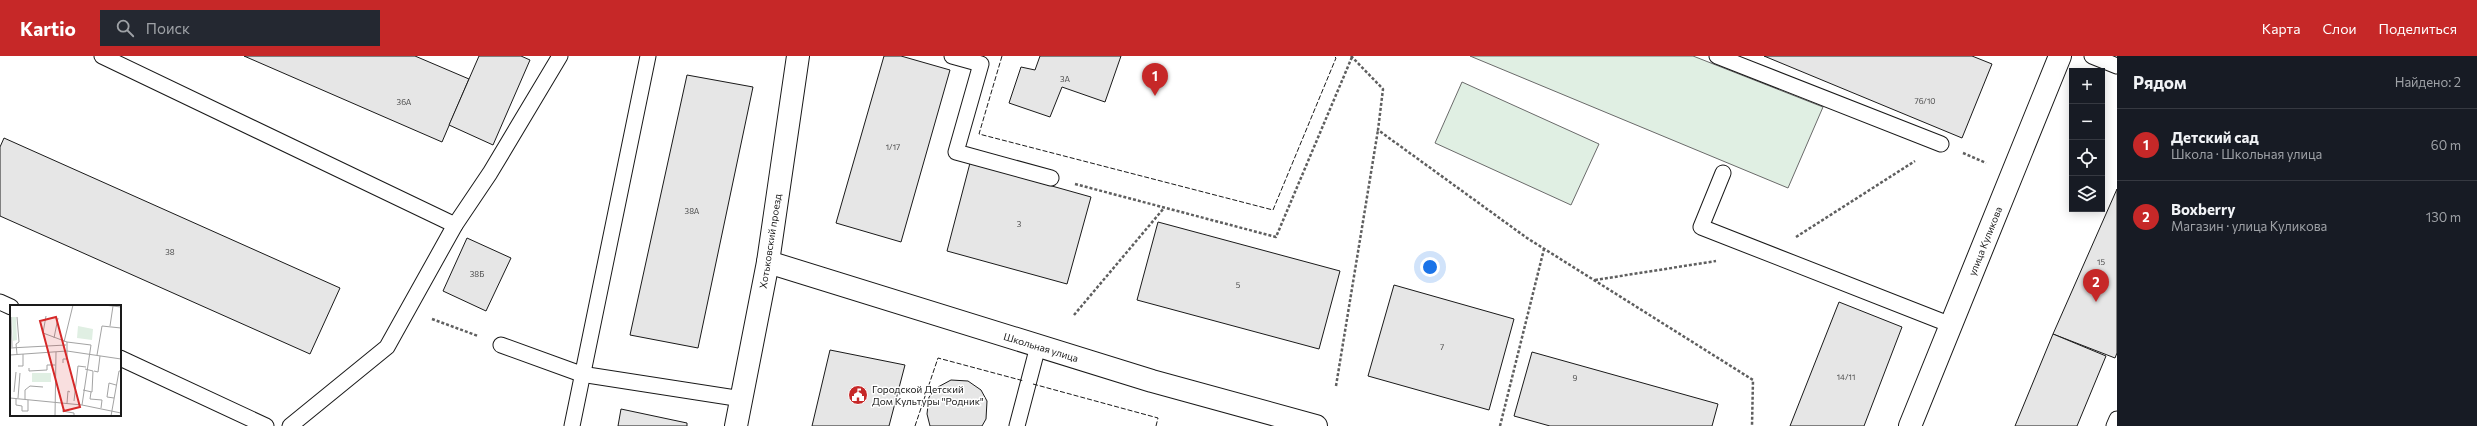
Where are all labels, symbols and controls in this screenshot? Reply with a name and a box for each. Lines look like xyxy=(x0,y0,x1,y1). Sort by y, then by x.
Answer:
search box xyxy=(100,10,380,46)
text: Kartio xyxy=(20,17,76,40)
icon: search xyxy=(114,17,136,39)
text: Поиск xyxy=(146,19,190,37)
text: Карта xyxy=(2262,20,2300,37)
text: Слои xyxy=(2322,20,2357,37)
text: Поделиться xyxy=(2379,20,2457,37)
pin: 1 xyxy=(1142,63,1168,96)
map controls xyxy=(2069,68,2105,212)
button: + xyxy=(2069,68,2105,104)
text: Рядом xyxy=(2133,72,2187,93)
house number: 3А xyxy=(1060,74,1070,84)
text: Найдено: 2 xyxy=(2395,74,2461,90)
house number: 76/10 xyxy=(1914,96,1936,106)
house number: 36А xyxy=(397,97,412,107)
button: − xyxy=(2069,104,2105,140)
text: Детский сад xyxy=(2171,128,2259,146)
text: 1 xyxy=(2143,137,2149,153)
text: 60 m xyxy=(2431,137,2461,153)
button: locate xyxy=(2069,140,2105,176)
house number: 1/17 xyxy=(886,142,900,152)
text: Школа · Школьная улица xyxy=(2171,146,2322,162)
button: layers xyxy=(2069,176,2105,212)
street label: Хотьковский проезд xyxy=(757,193,783,289)
text: Boxberry xyxy=(2171,200,2235,218)
street label: улица Куликова xyxy=(1966,205,2004,277)
house number: 38А xyxy=(685,206,700,216)
text: 2 xyxy=(2142,209,2150,225)
text: 130 m xyxy=(2426,209,2461,225)
text: Магазин · улица Куликова xyxy=(2171,218,2327,234)
house number: 3 xyxy=(1017,219,1022,229)
house number: 38 xyxy=(165,247,175,257)
your location xyxy=(1420,257,1440,277)
house number: 15 xyxy=(2097,257,2105,267)
house number: 38Б xyxy=(470,269,484,279)
pin: 2 xyxy=(2083,269,2109,302)
house number: 5 xyxy=(1236,280,1241,290)
inset map xyxy=(10,305,121,416)
street label: Школьная улица xyxy=(1002,330,1080,364)
house number: 7 xyxy=(1440,342,1444,352)
house number: 14/11 xyxy=(1837,372,1855,382)
house number: 9 xyxy=(1573,373,1578,383)
place label: Городской Детский Дом Культуры "Родник" xyxy=(872,383,984,407)
public building icon: Городской Детский Дом Культуры "Родник" xyxy=(847,384,869,406)

